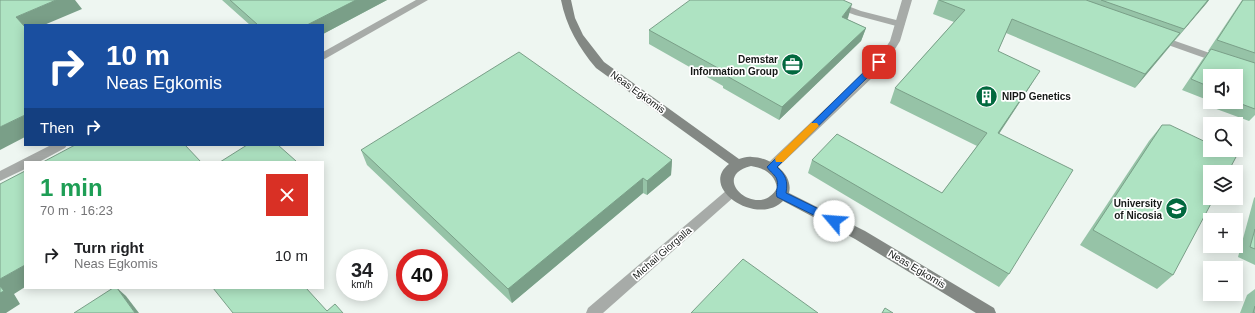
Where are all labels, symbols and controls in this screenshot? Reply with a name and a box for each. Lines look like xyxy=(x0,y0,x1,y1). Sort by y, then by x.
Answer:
icon: right xyxy=(40,40,92,92)
text: 10 m xyxy=(106,40,170,71)
pin xyxy=(862,45,896,79)
icon: arrive xyxy=(868,51,890,73)
office icon: Demstar Information Group xyxy=(780,52,806,78)
place label: Demstar Information Group xyxy=(690,54,778,77)
street label: Neas Egkomis xyxy=(609,69,667,115)
map controls xyxy=(1203,69,1243,301)
button: sound xyxy=(1203,69,1243,109)
text: Neas Egkomis xyxy=(106,73,222,93)
building icon: NIPD Genetics xyxy=(974,83,1000,109)
place label: NIPD Genetics xyxy=(1002,91,1071,102)
icon: right xyxy=(82,116,104,138)
button: search xyxy=(1203,117,1243,157)
text: Then xyxy=(40,119,74,136)
button: layers xyxy=(1203,165,1243,205)
text: 1 min xyxy=(40,174,103,201)
button: close xyxy=(266,174,308,216)
school or university icon: University of Nicosia xyxy=(1164,196,1190,222)
place label: University of Nicosia xyxy=(1114,198,1162,221)
position arrow xyxy=(813,200,855,242)
text: 70 m · 16:23 xyxy=(40,203,113,218)
button: + xyxy=(1203,213,1243,253)
street label: Michail Giorgalla xyxy=(630,224,694,281)
text: Turn right xyxy=(74,239,144,256)
icon: right xyxy=(40,244,62,266)
text: 10 m xyxy=(275,247,308,264)
street label: Neas Egkomis xyxy=(887,248,947,290)
speed limit sign: 40 xyxy=(396,249,448,301)
text: Neas Egkomis xyxy=(74,256,158,271)
text: 34 xyxy=(351,259,373,281)
button: − xyxy=(1203,261,1243,301)
text: km/h xyxy=(351,279,373,290)

